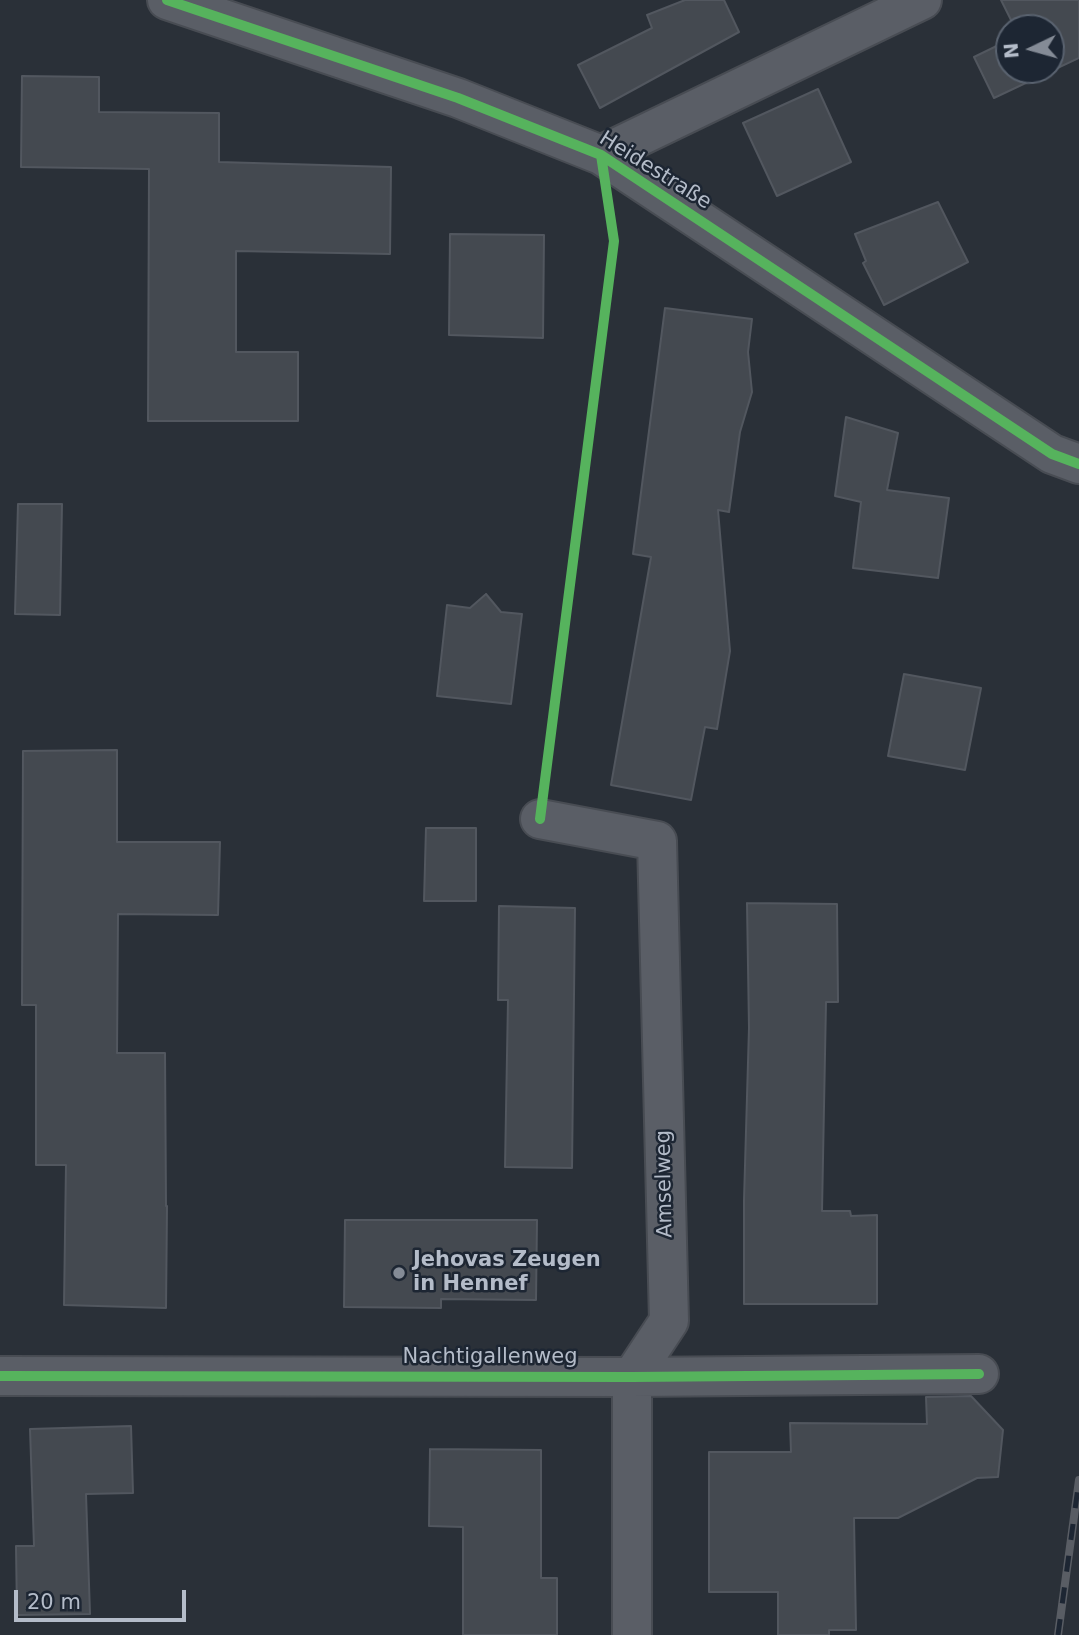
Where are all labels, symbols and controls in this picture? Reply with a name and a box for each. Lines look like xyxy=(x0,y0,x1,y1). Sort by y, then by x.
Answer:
north arrow xyxy=(995,14,1065,84)
text: N xyxy=(999,42,1023,60)
street label: Heidestraße xyxy=(594,127,716,215)
street label: Amselweg xyxy=(651,1130,679,1238)
place label: Jehovas Zeugen in Hennef xyxy=(413,1248,601,1298)
marker: Jehovas Zeugen in Hennef xyxy=(391,1265,407,1281)
street label: Nachtigallenweg xyxy=(402,1345,578,1371)
scale bar xyxy=(18,1576,189,1620)
text: 20 m xyxy=(27,1590,81,1614)

